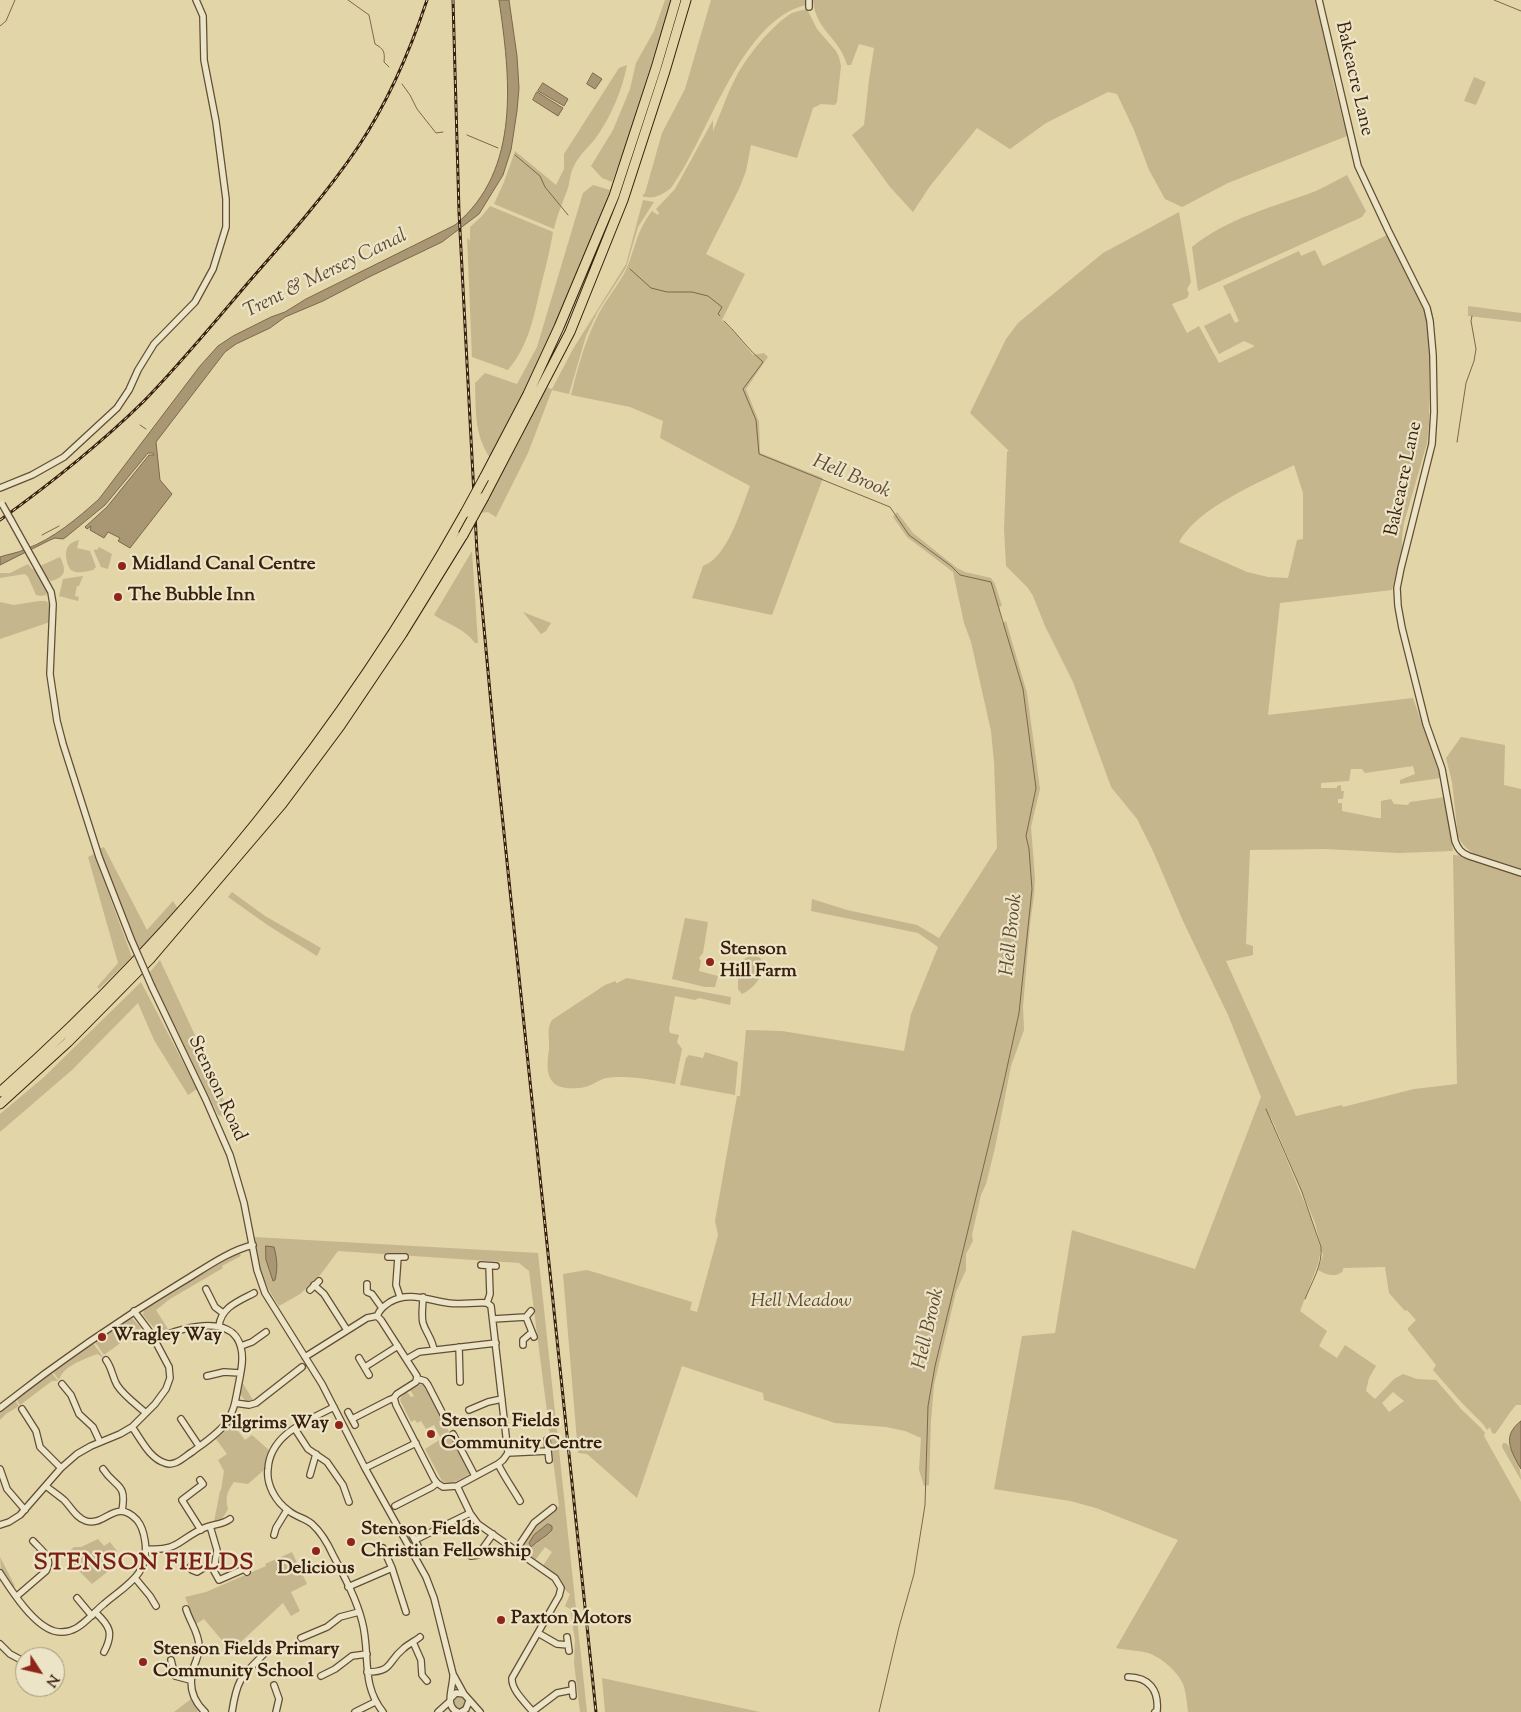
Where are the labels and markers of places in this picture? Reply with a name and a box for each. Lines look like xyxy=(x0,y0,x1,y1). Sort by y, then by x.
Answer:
place label: Midland Canal Centre xyxy=(132,555,316,577)
marker: Midland Canal Centre xyxy=(116,560,128,572)
place label: The Bubble Inn xyxy=(128,586,255,608)
marker: The Bubble Inn xyxy=(112,591,124,603)
place label: Stenson Hill Farm xyxy=(720,940,797,984)
marker: Stenson Hill Farm xyxy=(704,956,716,968)
place label: Wragley Way xyxy=(112,1326,222,1348)
marker: Wragley Way xyxy=(96,1331,108,1343)
place label: Stenson Fields Community Centre xyxy=(441,1412,602,1456)
place label: Pilgrims Way xyxy=(221,1414,329,1436)
marker: Pilgrims Way xyxy=(333,1419,345,1431)
marker: Stenson Fields Community Centre xyxy=(425,1428,437,1440)
place label: Stenson Fields Christian Fellowship xyxy=(361,1520,531,1564)
marker: Stenson Fields Christian Fellowship xyxy=(345,1536,357,1548)
marker: Delicious xyxy=(310,1545,322,1557)
place label: Delicious xyxy=(277,1559,355,1581)
place label: Paxton Motors xyxy=(511,1609,632,1631)
marker: Paxton Motors xyxy=(495,1614,507,1626)
place label: Stenson Fields Primary Community School xyxy=(153,1640,339,1684)
marker: Stenson Fields Primary Community School xyxy=(137,1656,149,1668)

